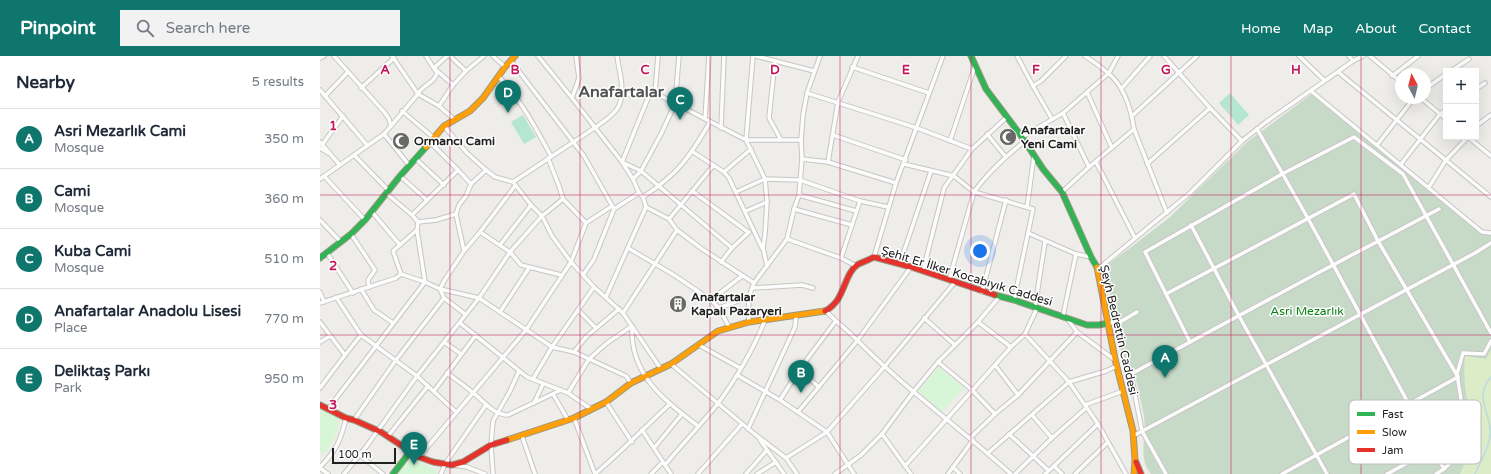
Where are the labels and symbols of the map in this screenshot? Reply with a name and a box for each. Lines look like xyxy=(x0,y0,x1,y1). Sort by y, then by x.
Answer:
text: A xyxy=(380,62,390,78)
text: B xyxy=(510,62,520,78)
text: C xyxy=(640,62,650,78)
text: D xyxy=(770,62,780,78)
text: E xyxy=(902,62,910,78)
text: F xyxy=(1032,62,1040,78)
text: G xyxy=(1161,62,1171,78)
text: H xyxy=(1291,62,1301,78)
north arrow xyxy=(1395,68,1431,104)
pin: D xyxy=(495,80,521,113)
district label: Anafartalar xyxy=(578,82,665,102)
pin: C xyxy=(667,87,693,120)
text: 1 xyxy=(329,118,337,134)
place label: Anafartalar Yeni Cami xyxy=(1021,123,1086,151)
mosque icon: Anafartalar Yeni Cami xyxy=(998,127,1018,147)
mosque icon: Ormancı Cami xyxy=(391,131,411,151)
place label: Ormancı Cami xyxy=(414,134,495,148)
your location xyxy=(970,241,990,261)
street label: Şehit Er İlker Kocabıyık Caddesi xyxy=(880,243,1054,309)
text: 2 xyxy=(329,258,337,274)
street label: Şeyh Bedrettin Caddesi xyxy=(1097,264,1141,396)
place label: Anafartalar Kapalı Pazaryeri xyxy=(691,290,782,319)
building icon: Anafartalar Kapalı Pazaryeri xyxy=(668,294,688,314)
park label: Asri Mezarlık xyxy=(1270,304,1344,318)
pin: A xyxy=(1152,345,1178,378)
pin: B xyxy=(788,360,814,393)
text: 3 xyxy=(329,397,337,413)
legend xyxy=(1349,400,1481,464)
text: Fast xyxy=(1382,408,1403,421)
text: Slow xyxy=(1382,426,1407,439)
pin: E xyxy=(401,432,427,465)
text: Jam xyxy=(1382,444,1403,457)
scale bar xyxy=(332,446,396,465)

